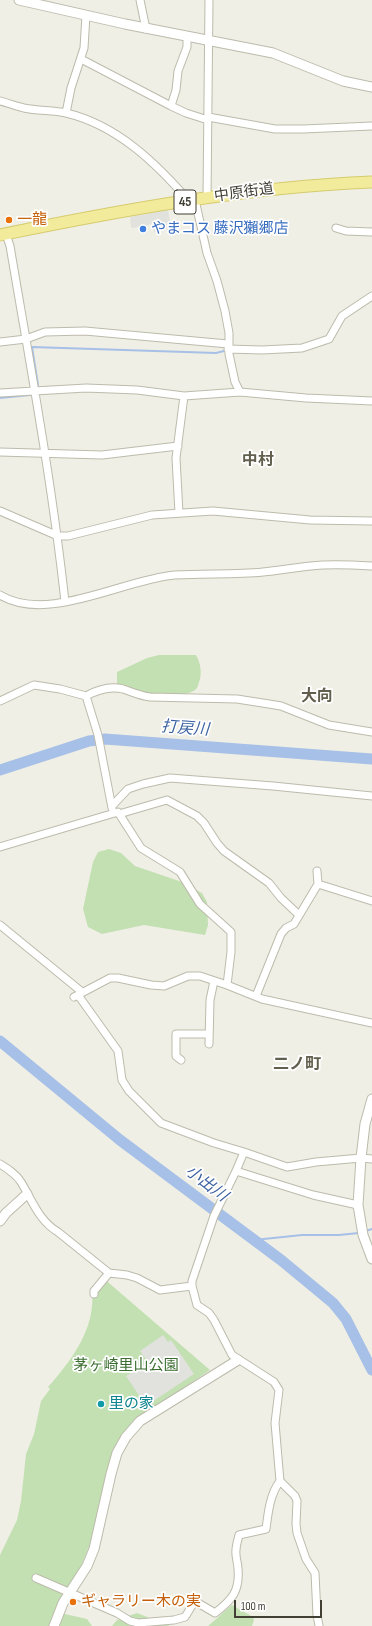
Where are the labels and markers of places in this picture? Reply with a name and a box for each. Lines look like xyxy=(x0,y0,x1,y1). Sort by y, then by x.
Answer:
place label: 一龍 xyxy=(17,211,47,229)
marker: 一龍 xyxy=(4,215,14,225)
place label: やまコス 藤沢獺郷店 xyxy=(151,220,288,238)
marker: やまコス 藤沢獺郷店 xyxy=(138,224,148,234)
place label: 里の家 xyxy=(109,1395,154,1413)
marker: 里の家 xyxy=(96,1399,106,1409)
place label: ギャラリー木の実 xyxy=(81,1593,201,1611)
marker: ギャラリー木の実 xyxy=(68,1597,78,1607)

